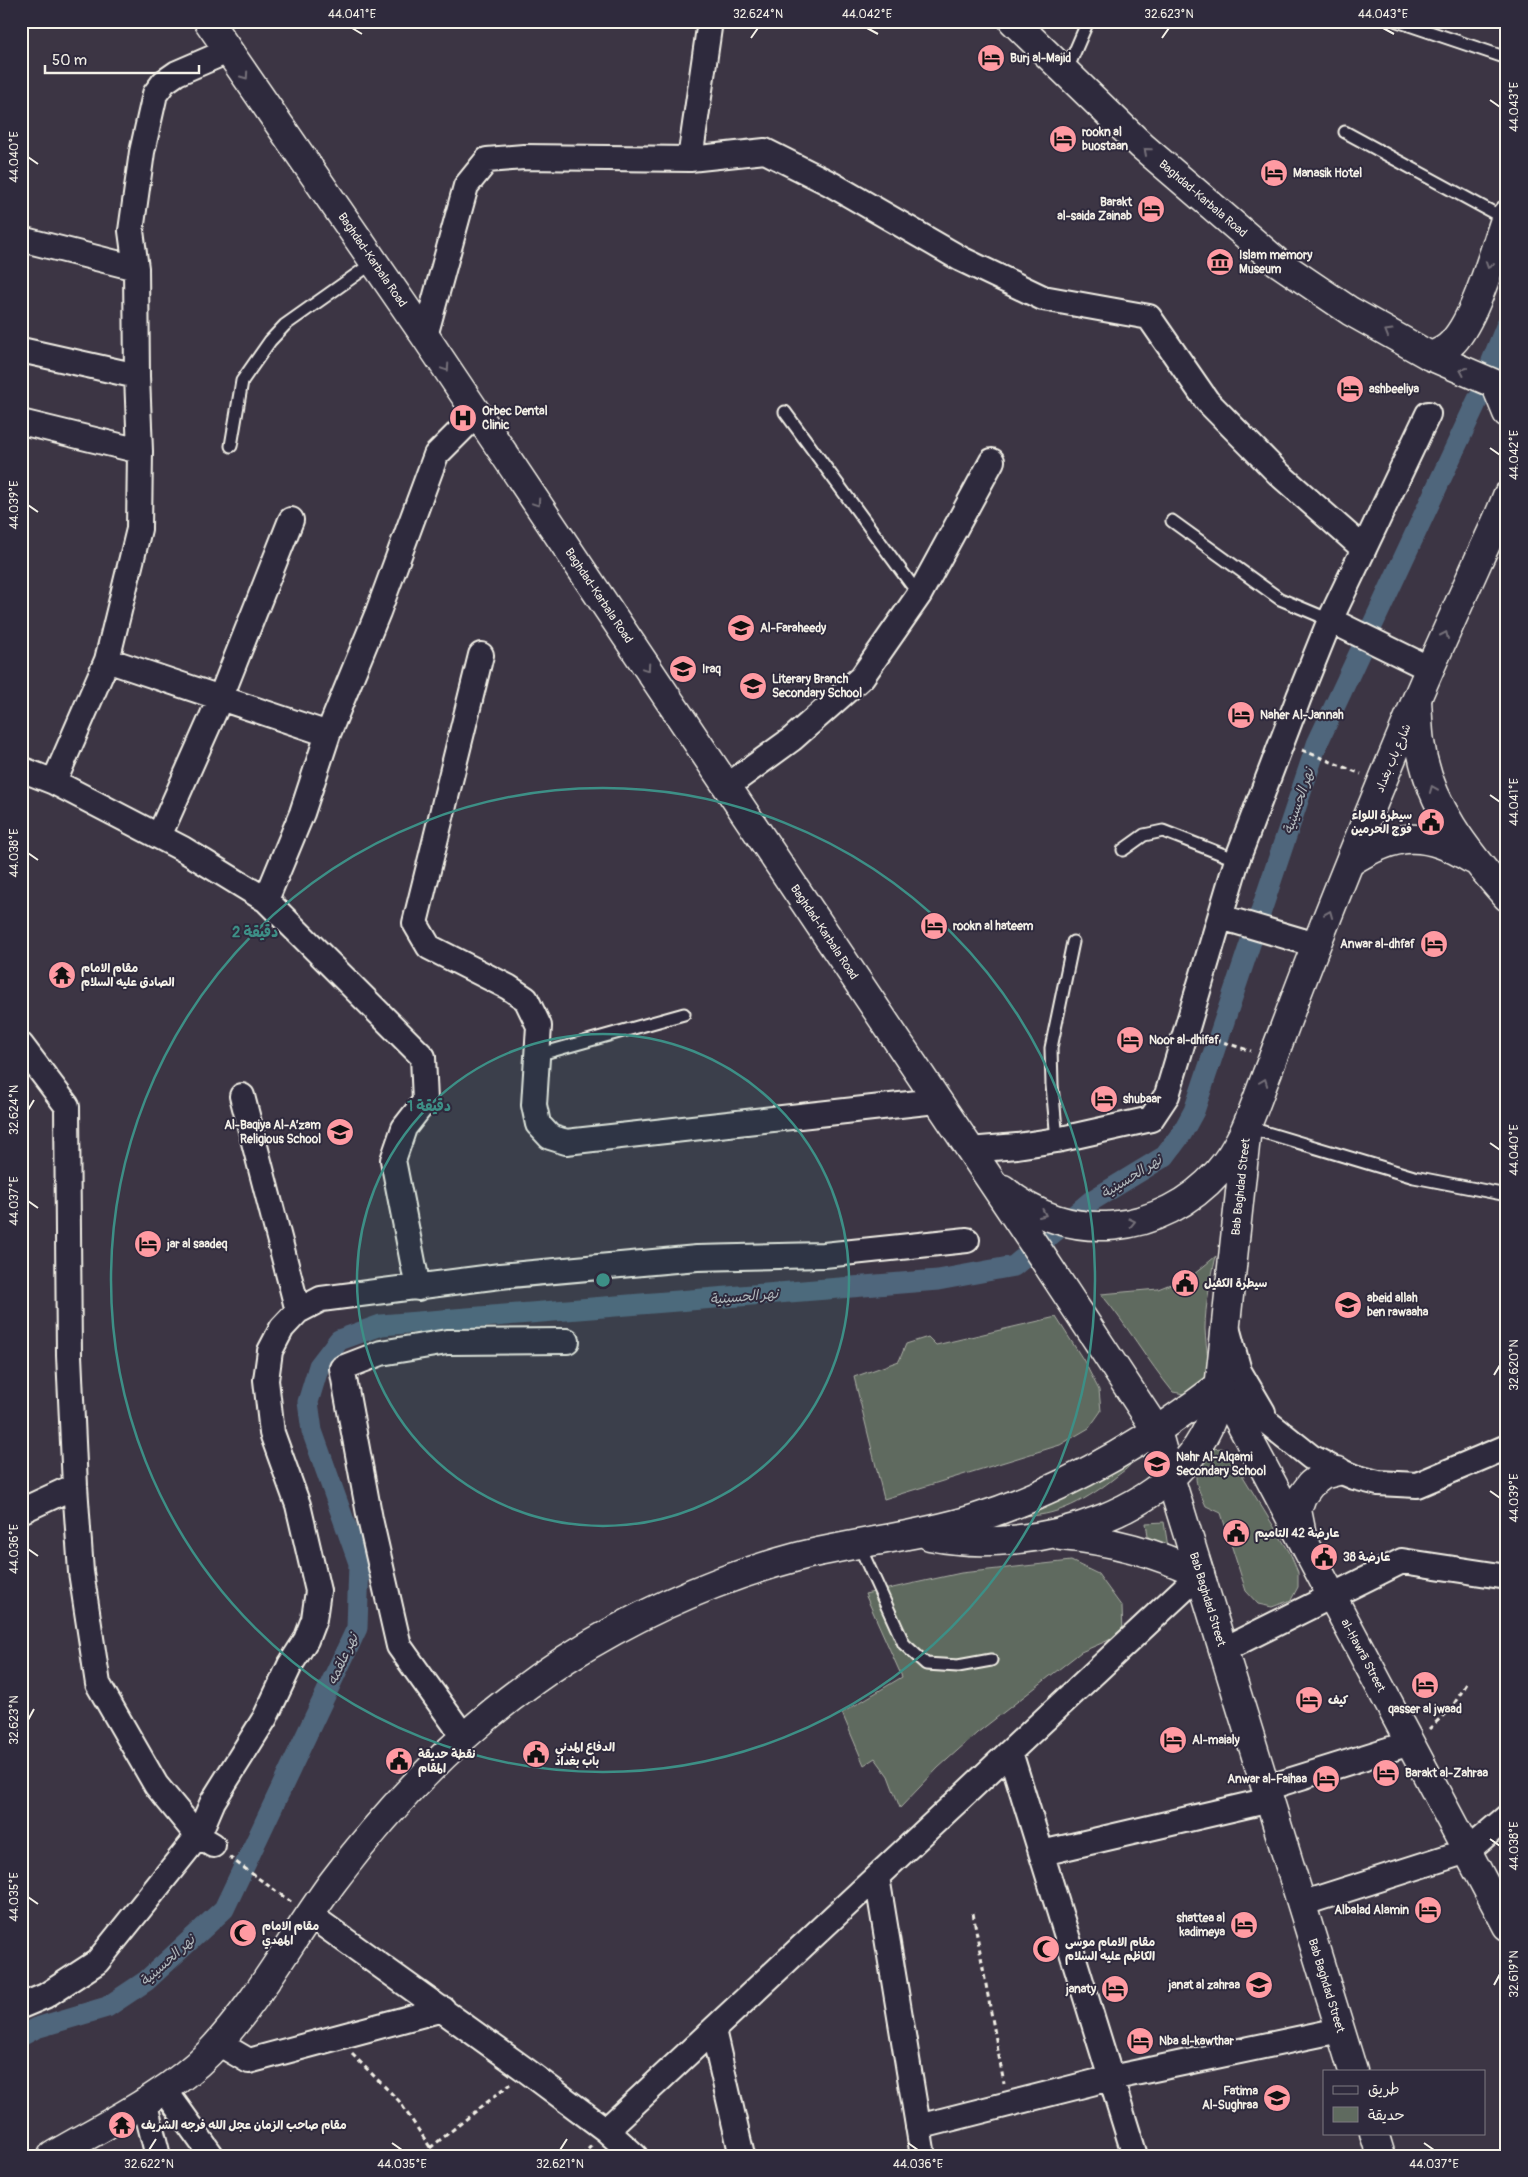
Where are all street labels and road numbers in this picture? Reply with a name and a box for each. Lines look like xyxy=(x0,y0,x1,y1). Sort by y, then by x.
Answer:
street label: Baghdad-Karbala Road xyxy=(1156,157,1250,241)
street label: Baghdad-Karbala Road xyxy=(334,210,410,310)
street label: Baghdad-Karbala Road xyxy=(561,545,636,646)
street label: شارع باب بغداد xyxy=(1372,722,1416,795)
street label: Baghdad-Karbala Road xyxy=(787,882,861,983)
street label: Bab Baghdad Street xyxy=(1228,1137,1254,1236)
street label: Bab Baghdad Street xyxy=(1186,1551,1229,1648)
street label: al-Ḥawrā Street xyxy=(1337,1616,1389,1695)
street label: Bab Baghdad Street xyxy=(1305,1937,1348,2035)

